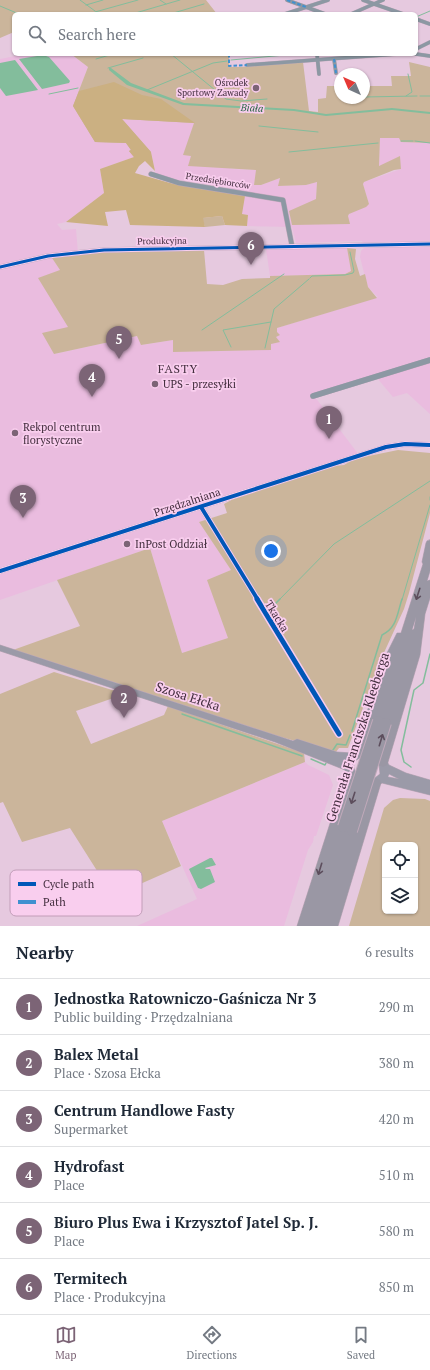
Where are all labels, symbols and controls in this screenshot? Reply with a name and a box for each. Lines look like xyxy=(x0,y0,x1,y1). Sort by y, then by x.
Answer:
search box xyxy=(12,12,418,56)
icon: search xyxy=(26,23,48,45)
text: Search here xyxy=(58,24,136,44)
north arrow xyxy=(334,68,370,104)
place label: Ośrodek Sportowy Zawady xyxy=(177,77,248,99)
marker: Ośrodek Sportowy Zawady xyxy=(251,83,261,93)
water label: Biała xyxy=(239,101,264,115)
street label: Przedsiębiorców xyxy=(185,170,252,192)
pin: 6 xyxy=(238,232,264,265)
street label: Produkcyjna xyxy=(137,235,187,247)
pin: 5 xyxy=(106,326,132,359)
district label: FASTY xyxy=(158,361,198,376)
pin: 4 xyxy=(79,364,105,397)
place label: UPS - przesyłki xyxy=(163,377,236,391)
marker: UPS - przesyłki xyxy=(150,379,160,389)
pin: 1 xyxy=(316,406,342,439)
place label: Rekpol centrum florystyczne xyxy=(23,420,101,447)
marker: Rekpol centrum florystyczne xyxy=(10,428,20,438)
street label: Przędzalniana xyxy=(152,484,223,519)
pin: 3 xyxy=(10,485,36,518)
place label: InPost Oddział xyxy=(135,537,208,551)
marker: InPost Oddział xyxy=(122,539,132,549)
your location xyxy=(261,541,281,561)
one-way arrow xyxy=(414,587,421,600)
street label: Tkacka xyxy=(262,598,292,635)
street label: Generała Franciszka Kleeberga xyxy=(321,649,393,824)
street label: Szosa Ełcka xyxy=(153,677,223,715)
pin: 2 xyxy=(111,685,137,718)
one-way arrow xyxy=(378,734,385,747)
one-way arrow xyxy=(349,791,356,804)
map controls xyxy=(382,842,418,914)
button: locate xyxy=(382,842,418,878)
one-way arrow xyxy=(316,862,323,875)
legend xyxy=(10,870,142,916)
text: Cycle path xyxy=(43,877,95,891)
button: layers xyxy=(382,878,418,914)
text: Path xyxy=(43,895,66,909)
text: Nearby xyxy=(16,941,74,964)
text: 6 results xyxy=(365,943,414,961)
text: Jednostka Ratowniczo-Gaśnicza Nr 3 xyxy=(54,988,317,1008)
text: 1 xyxy=(25,998,33,1016)
text: 290 m xyxy=(379,998,414,1016)
text: Public building · Przędzalniana xyxy=(54,1008,233,1026)
text: Balex Metal xyxy=(54,1044,139,1064)
text: 2 xyxy=(25,1054,33,1072)
text: 380 m xyxy=(379,1054,414,1072)
text: Place · Szosa Ełcka xyxy=(54,1064,161,1082)
text: Centrum Handlowe Fasty xyxy=(54,1100,234,1120)
text: 3 xyxy=(25,1110,33,1128)
text: 420 m xyxy=(379,1110,414,1128)
text: Supermarket xyxy=(54,1120,128,1138)
text: Hydrofast xyxy=(54,1156,124,1176)
text: 4 xyxy=(25,1166,33,1184)
text: 510 m xyxy=(379,1166,414,1184)
text: Place xyxy=(54,1176,85,1194)
text: Biuro Plus Ewa i Krzysztof Jatel Sp. J. xyxy=(54,1212,318,1232)
text: 5 xyxy=(25,1222,33,1240)
text: 580 m xyxy=(379,1222,414,1240)
text: Place xyxy=(54,1232,85,1250)
text: Termitech xyxy=(54,1268,127,1288)
text: 6 xyxy=(25,1278,33,1296)
text: 850 m xyxy=(379,1278,414,1296)
text: Place · Produkcyjna xyxy=(54,1288,166,1306)
tab: Map xyxy=(55,1324,77,1362)
tab: Directions xyxy=(186,1324,237,1362)
tab: Saved xyxy=(347,1324,375,1362)

